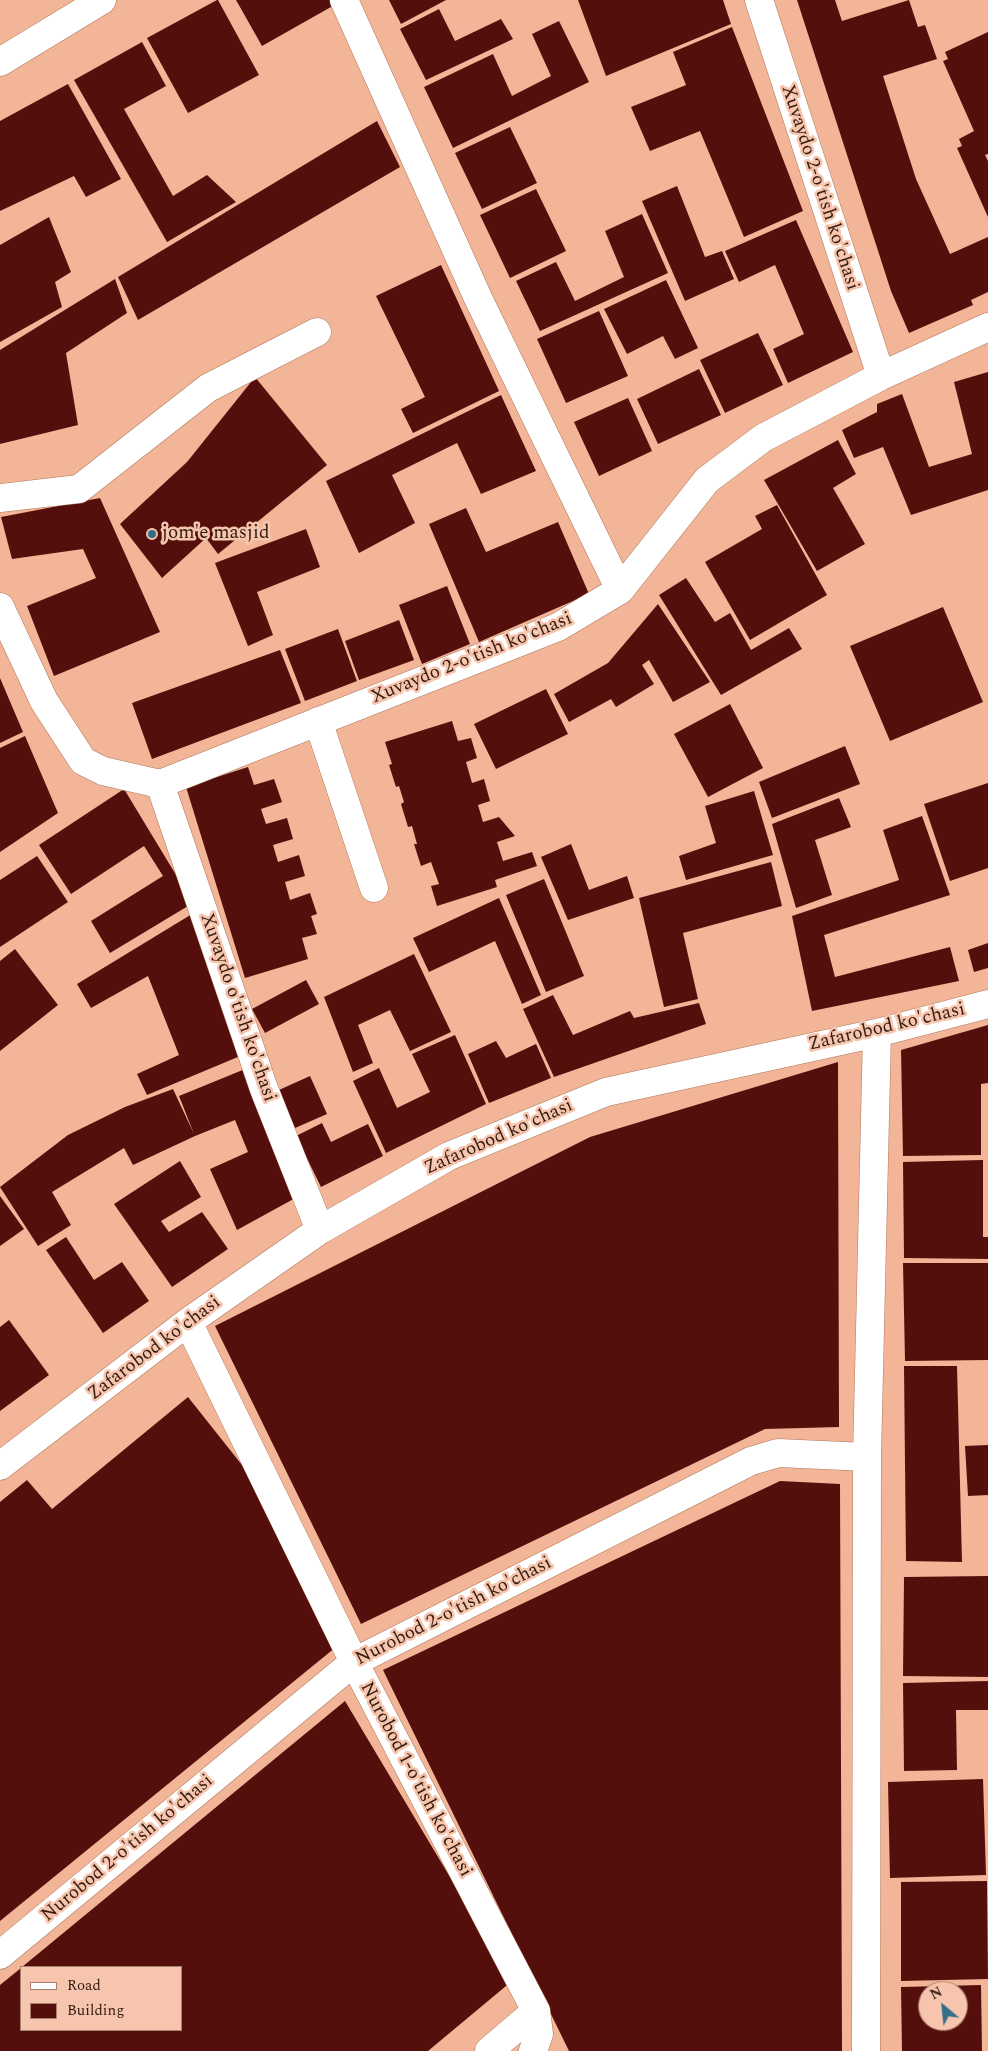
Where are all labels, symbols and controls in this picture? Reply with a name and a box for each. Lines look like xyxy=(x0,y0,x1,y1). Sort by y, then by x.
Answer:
street label: Xuvaydo 2-o'tish ko'chasi xyxy=(775,82,863,294)
place label: jom'e masjid xyxy=(162,523,270,545)
marker: jom'e masjid xyxy=(146,528,158,540)
street label: Xuvaydo 2-o'tish ko'chasi xyxy=(368,608,576,710)
street label: Xuvaydo o'tish ko'chasi xyxy=(194,911,280,1105)
street label: Zafarobod ko'chasi xyxy=(806,999,968,1057)
street label: Zafarobod ko'chasi xyxy=(421,1095,577,1181)
street label: Zafarobod ko'chasi xyxy=(84,1292,226,1406)
street label: Nurobod 2-o'tish ko'chasi xyxy=(352,1553,556,1671)
street label: Nurobod 1-o'tish ko'chasi xyxy=(354,1679,476,1881)
street label: Nurobod 2-o'tish ko'chasi xyxy=(37,1770,219,1928)
legend xyxy=(20,1966,182,2031)
text: Road xyxy=(67,1974,101,1997)
north arrow xyxy=(918,1981,968,2031)
text: N xyxy=(926,1981,946,2005)
text: Building xyxy=(67,1999,124,2022)

